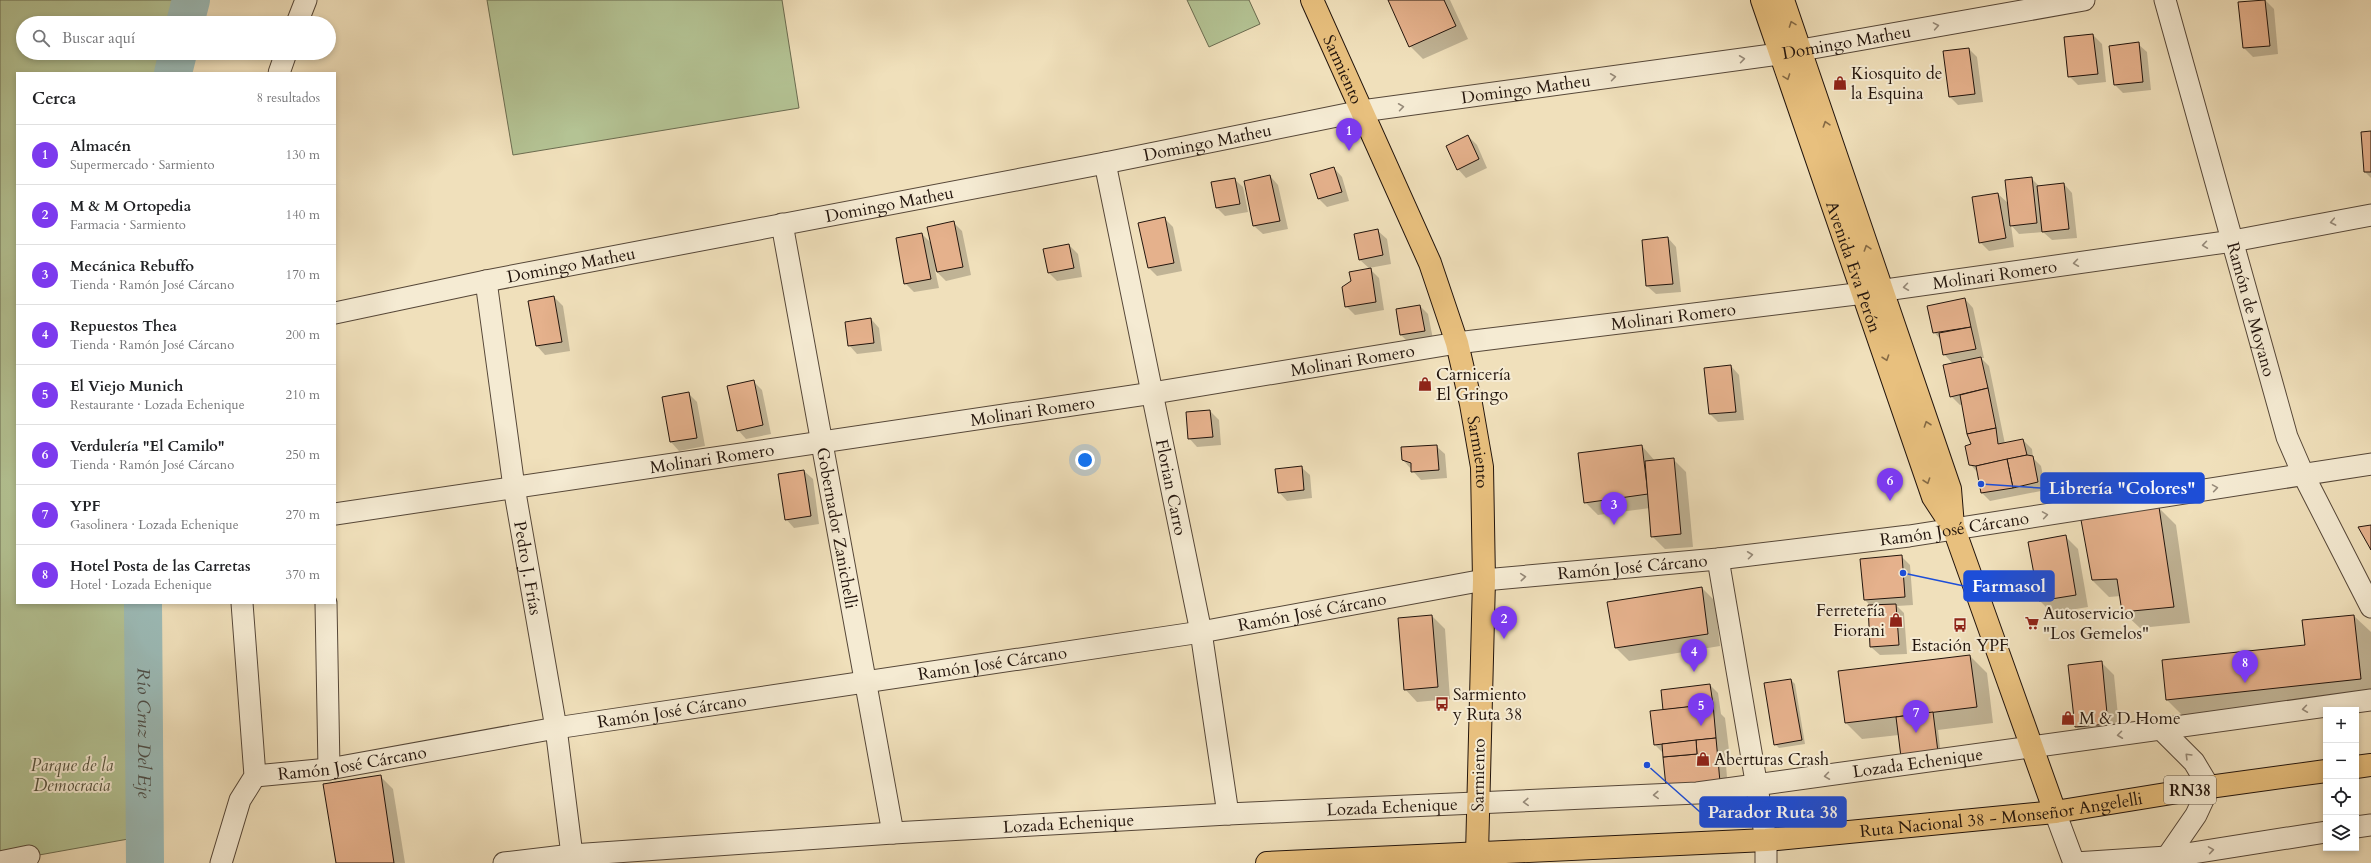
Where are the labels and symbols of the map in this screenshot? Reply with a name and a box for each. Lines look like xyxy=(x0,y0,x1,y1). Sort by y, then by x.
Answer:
street label: Domingo Matheu xyxy=(1780,20,1913,65)
one-way arrow xyxy=(1789,21,1797,28)
one-way arrow xyxy=(1933,22,1939,30)
street label: Sarmiento xyxy=(1317,31,1368,108)
one-way arrow xyxy=(1738,55,1745,64)
place label: Kiosquito de la Esquina xyxy=(1851,62,1942,105)
street label: Domingo Matheu xyxy=(1460,69,1592,109)
one-way arrow xyxy=(1610,73,1616,82)
one-way arrow xyxy=(1783,73,1791,80)
shop icon: Kiosquito de la Esquina xyxy=(1832,75,1848,91)
one-way arrow xyxy=(1398,103,1404,112)
pin: 1 xyxy=(1336,118,1362,151)
street label: Domingo Matheu xyxy=(1141,119,1274,167)
one-way arrow xyxy=(1822,121,1831,128)
street label: Domingo Matheu xyxy=(823,181,956,228)
street label: Avenida Eva Perón xyxy=(1820,198,1887,336)
one-way arrow xyxy=(2330,217,2336,226)
street label: Ramón de Moyano xyxy=(2221,239,2281,379)
one-way arrow xyxy=(2202,240,2208,249)
street label: Domingo Matheu xyxy=(505,242,637,289)
one-way arrow xyxy=(1863,245,1871,252)
street label: Molinari Romero xyxy=(1931,255,2058,295)
one-way arrow xyxy=(2073,258,2079,267)
one-way arrow xyxy=(1903,282,1909,291)
street label: Molinari Romero xyxy=(1610,298,1737,336)
street label: Molinari Romero xyxy=(1289,339,1416,382)
one-way arrow xyxy=(1881,355,1890,362)
place label: Carnicería El Gringo xyxy=(1436,363,1511,406)
shop icon: Carnicería El Gringo xyxy=(1417,376,1433,392)
street label: Molinari Romero xyxy=(969,391,1096,432)
street label: Sarmiento xyxy=(1461,414,1493,489)
one-way arrow xyxy=(1923,420,1932,427)
street label: Florian Carro xyxy=(1150,437,1192,538)
street label: Molinari Romero xyxy=(648,438,776,479)
street label: Gobernador Zanichelli xyxy=(811,445,863,611)
your location xyxy=(1075,450,1095,470)
pin: 6 xyxy=(1877,468,1903,501)
callout: Librería "Colores" xyxy=(2041,473,2204,503)
text: Librería "Colores" xyxy=(2048,476,2196,501)
one-way arrow xyxy=(1923,478,1931,485)
one-way arrow xyxy=(2211,484,2218,493)
pin: 3 xyxy=(1601,492,1627,525)
street label: Ramón José Cárcano xyxy=(1878,506,2030,551)
one-way arrow xyxy=(2042,511,2048,519)
street label: Pedro J. Frías xyxy=(508,519,547,617)
street label: Ramón José Cárcano xyxy=(1557,549,1709,585)
one-way arrow xyxy=(1746,551,1753,560)
callout: Farmasol xyxy=(1964,571,2054,601)
one-way arrow xyxy=(1520,572,1526,581)
text: Farmasol xyxy=(1972,574,2046,599)
street label: Ramón José Cárcano xyxy=(1236,587,1388,637)
place label: Ferretería Fiorani xyxy=(1816,599,1886,642)
place label: Autoservicio "Los Gemelos" xyxy=(2043,602,2149,645)
pin: 2 xyxy=(1491,606,1517,639)
shop icon: Ferretería Fiorani xyxy=(1888,612,1904,628)
supermarket icon: Autoservicio "Los Gemelos" xyxy=(2024,615,2040,631)
bus stop icon: Estación YPF xyxy=(1952,617,1968,633)
place label: Estación YPF xyxy=(1911,634,2009,657)
pin: 4 xyxy=(1681,639,1707,672)
street label: Ramón José Cárcano xyxy=(916,641,1068,686)
pin: 8 xyxy=(2232,650,2258,683)
water label: Río Cruz Del Eje xyxy=(130,668,157,799)
place label: Sarmiento y Ruta 38 xyxy=(1452,683,1526,726)
street label: Ramón José Cárcano xyxy=(596,689,748,734)
pin: 5 xyxy=(1688,693,1714,726)
bus stop icon: Sarmiento y Ruta 38 xyxy=(1434,696,1450,712)
pin: 7 xyxy=(1903,700,1929,733)
one-way arrow xyxy=(2302,704,2308,713)
place label: M & D Home xyxy=(2079,707,2181,730)
shop icon: M & D Home xyxy=(2060,710,2076,726)
one-way arrow xyxy=(2117,730,2123,739)
street label: Sarmiento xyxy=(1466,738,1491,812)
street label: Ramón José Cárcano xyxy=(277,741,428,786)
street label: Lozada Echenique xyxy=(1851,743,1984,783)
place label: Aberturas Crash xyxy=(1714,748,1830,771)
shop icon: Aberturas Crash xyxy=(1695,751,1711,767)
one-way arrow xyxy=(2185,753,2192,761)
park label: Parque de la Democracia xyxy=(31,754,114,797)
one-way arrow xyxy=(1824,771,1830,780)
road number: RN38 xyxy=(2164,776,2216,804)
street label: Ruta Nacional 38 - Monseñor Angelelli xyxy=(1859,787,2144,843)
one-way arrow xyxy=(1653,791,1659,800)
street label: Lozada Echenique xyxy=(1326,793,1458,822)
callout: Parador Ruta 38 xyxy=(1700,797,1846,827)
one-way arrow xyxy=(1523,798,1530,807)
text: Parador Ruta 38 xyxy=(1708,800,1838,825)
street label: Lozada Echenique xyxy=(1002,808,1135,839)
one-way arrow xyxy=(2208,846,2214,855)

